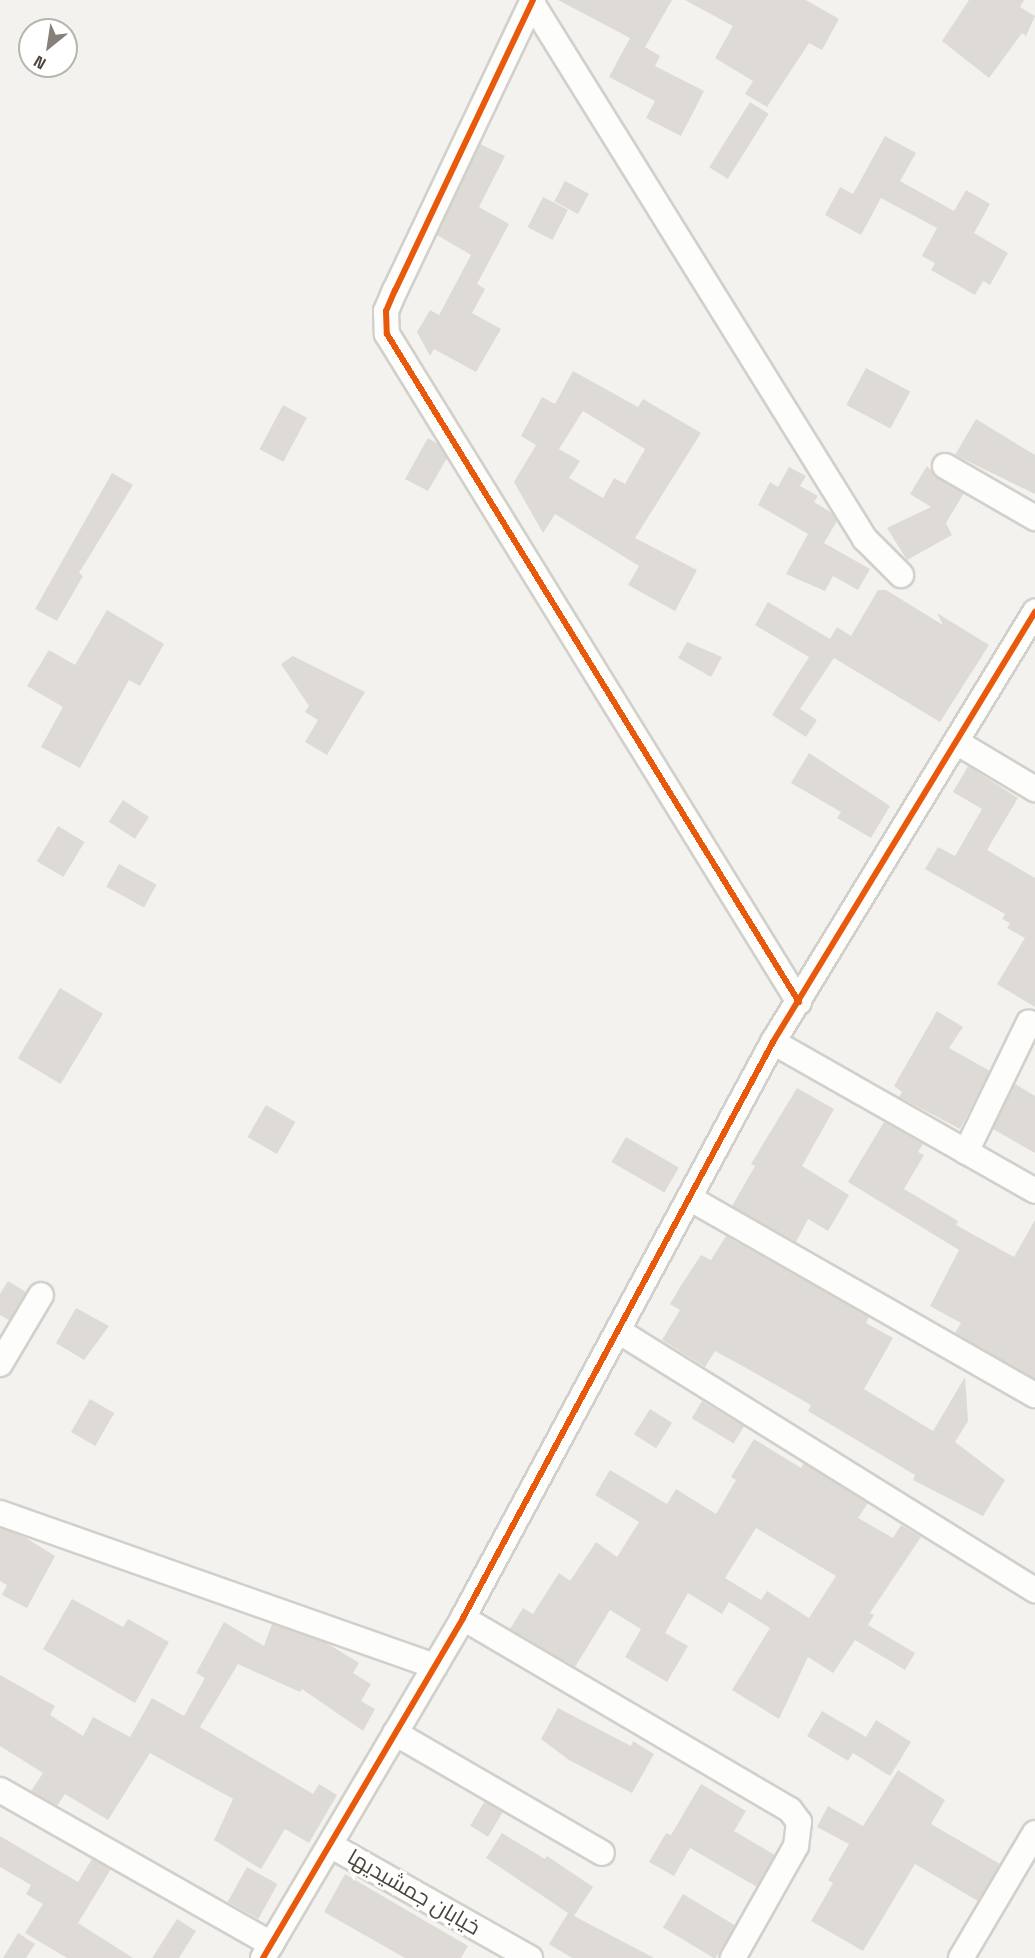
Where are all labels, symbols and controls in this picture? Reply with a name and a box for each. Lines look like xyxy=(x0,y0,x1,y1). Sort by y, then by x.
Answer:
north arrow xyxy=(18,18,78,78)
text: N xyxy=(30,51,50,74)
street label: خیابان جمشیدیها xyxy=(343,1843,485,1941)

